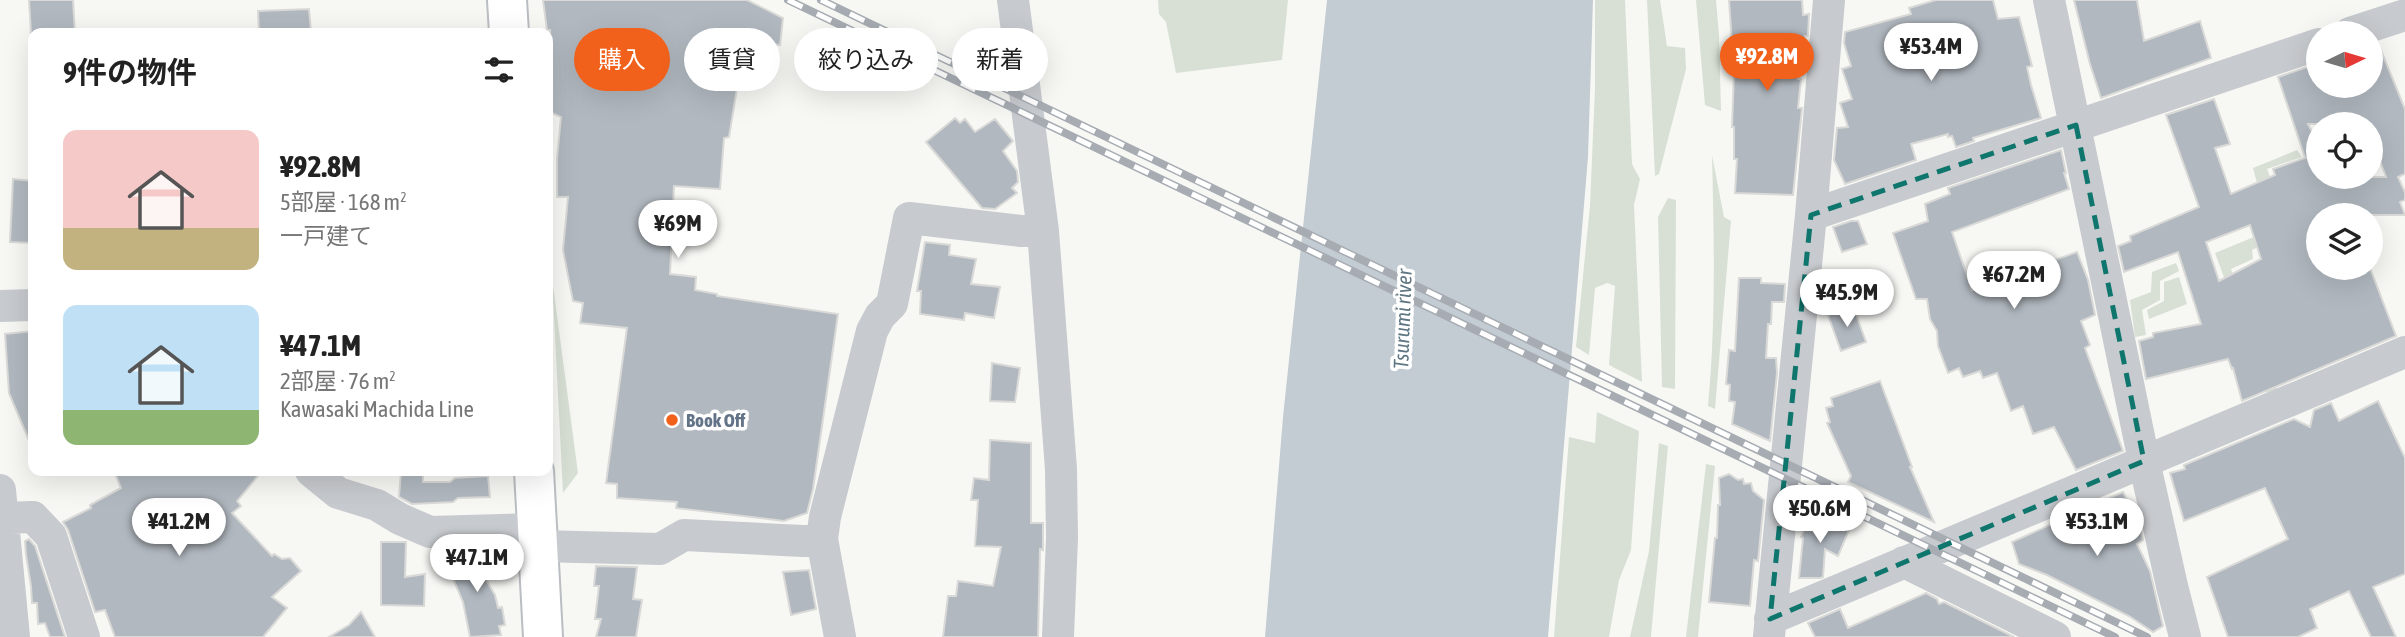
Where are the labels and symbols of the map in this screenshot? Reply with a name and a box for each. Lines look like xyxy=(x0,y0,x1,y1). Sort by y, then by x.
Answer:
north arrow xyxy=(2306,21,2384,98)
pin: ¥53.4M xyxy=(1874,24,1988,83)
pin: ¥92.8M xyxy=(1710,34,1824,93)
pin: ¥69M xyxy=(637,201,719,260)
pin: ¥67.2M xyxy=(1957,252,2071,311)
water label: Tsurumi river xyxy=(1388,268,1416,369)
pin: ¥45.9M xyxy=(1790,270,1904,329)
place label: Book Off xyxy=(686,409,746,431)
marker: Book Off xyxy=(664,412,680,428)
pin: ¥50.6M xyxy=(1763,486,1877,545)
pin: ¥41.2M xyxy=(122,498,236,558)
pin: ¥53.1M xyxy=(2040,498,2154,558)
pin: ¥47.1M xyxy=(420,534,534,594)

